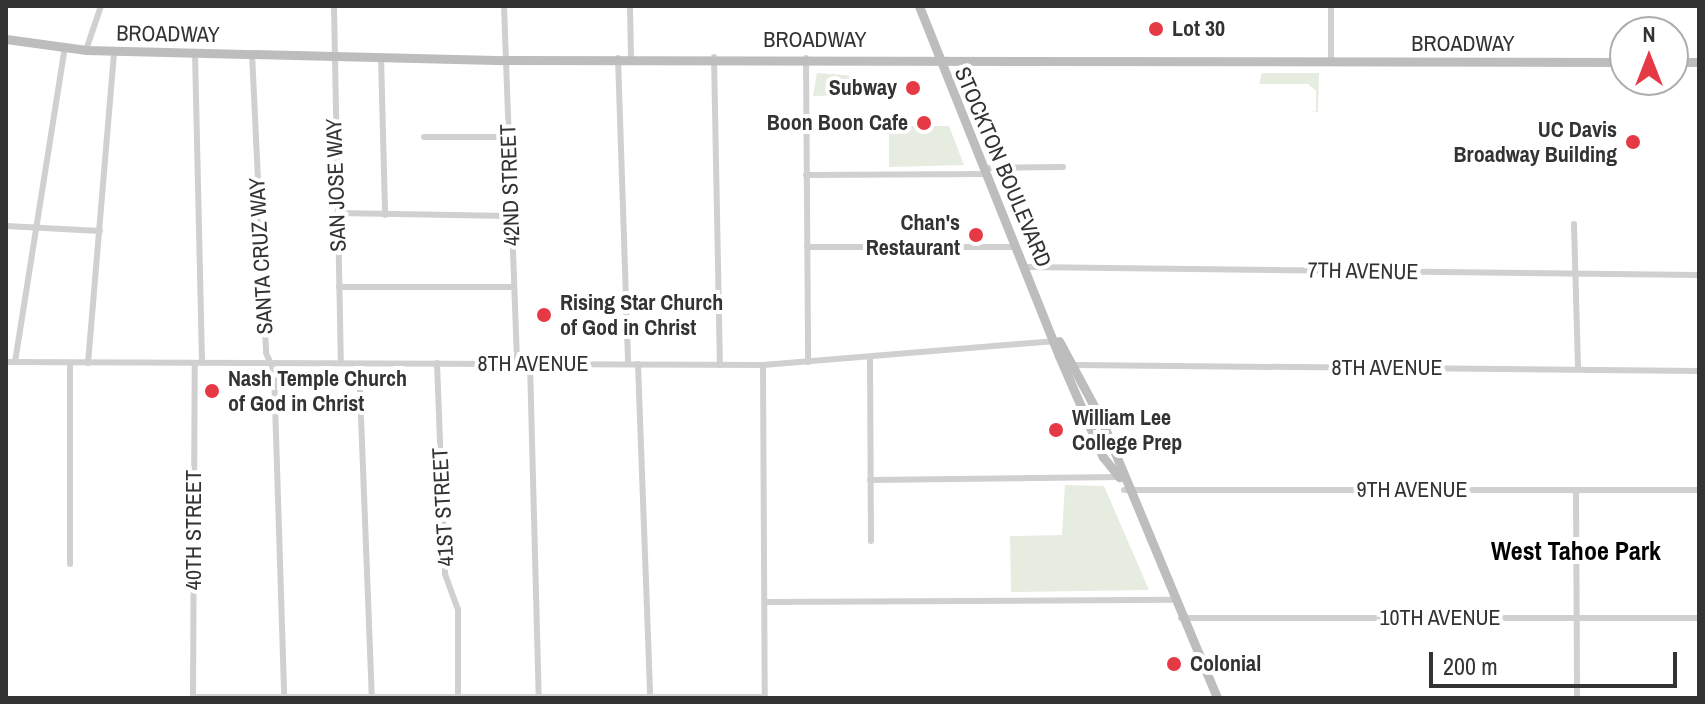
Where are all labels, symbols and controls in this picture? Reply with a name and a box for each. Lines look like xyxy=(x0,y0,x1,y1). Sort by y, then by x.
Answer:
place label: Lot 30 xyxy=(1172,16,1225,42)
north arrow xyxy=(1609,16,1689,96)
text: N xyxy=(1642,19,1656,49)
street label: BROADWAY xyxy=(116,20,220,48)
marker: Lot 30 xyxy=(1147,20,1165,38)
street label: BROADWAY xyxy=(763,27,867,53)
street label: BROADWAY xyxy=(1411,31,1515,57)
street label: STOCKTON BOULEVARD xyxy=(949,63,1057,271)
place label: Subway xyxy=(829,75,897,101)
marker: Subway xyxy=(904,79,922,97)
place label: Boon Boon Cafe xyxy=(767,110,908,136)
marker: Boon Boon Cafe xyxy=(915,114,933,132)
place label: UC Davis Broadway Building xyxy=(1454,116,1617,168)
street label: SAN JOSE WAY xyxy=(320,118,352,252)
street label: 42ND STREET xyxy=(495,123,525,247)
marker: UC Davis Broadway Building xyxy=(1624,133,1642,151)
street label: SANTA CRUZ WAY xyxy=(244,176,278,336)
place label: Chan's Restaurant xyxy=(866,209,960,260)
marker: Chan's Restaurant xyxy=(967,226,985,244)
street label: 7TH AVENUE xyxy=(1307,257,1419,285)
place label: Rising Star Church of God in Christ xyxy=(560,289,723,340)
marker: Rising Star Church of God in Christ xyxy=(535,306,553,324)
street label: 8TH AVENUE xyxy=(477,351,589,377)
street label: 8TH AVENUE xyxy=(1331,355,1443,381)
place label: Nash Temple Church of God in Christ xyxy=(228,365,407,416)
marker: Nash Temple Church of God in Christ xyxy=(203,382,221,400)
place label: William Lee College Prep xyxy=(1072,404,1182,456)
marker: William Lee College Prep xyxy=(1047,421,1065,439)
street label: 41ST STREET xyxy=(427,447,459,567)
street label: 40TH STREET xyxy=(181,470,207,590)
street label: 9TH AVENUE xyxy=(1356,477,1468,503)
district label: West Tahoe Park xyxy=(1491,535,1661,567)
street label: 10TH AVENUE xyxy=(1379,605,1501,631)
scale bar xyxy=(1433,636,1681,686)
text: 200 m xyxy=(1443,650,1498,682)
place label: Colonial xyxy=(1190,651,1261,677)
marker: Colonial xyxy=(1165,655,1183,673)

